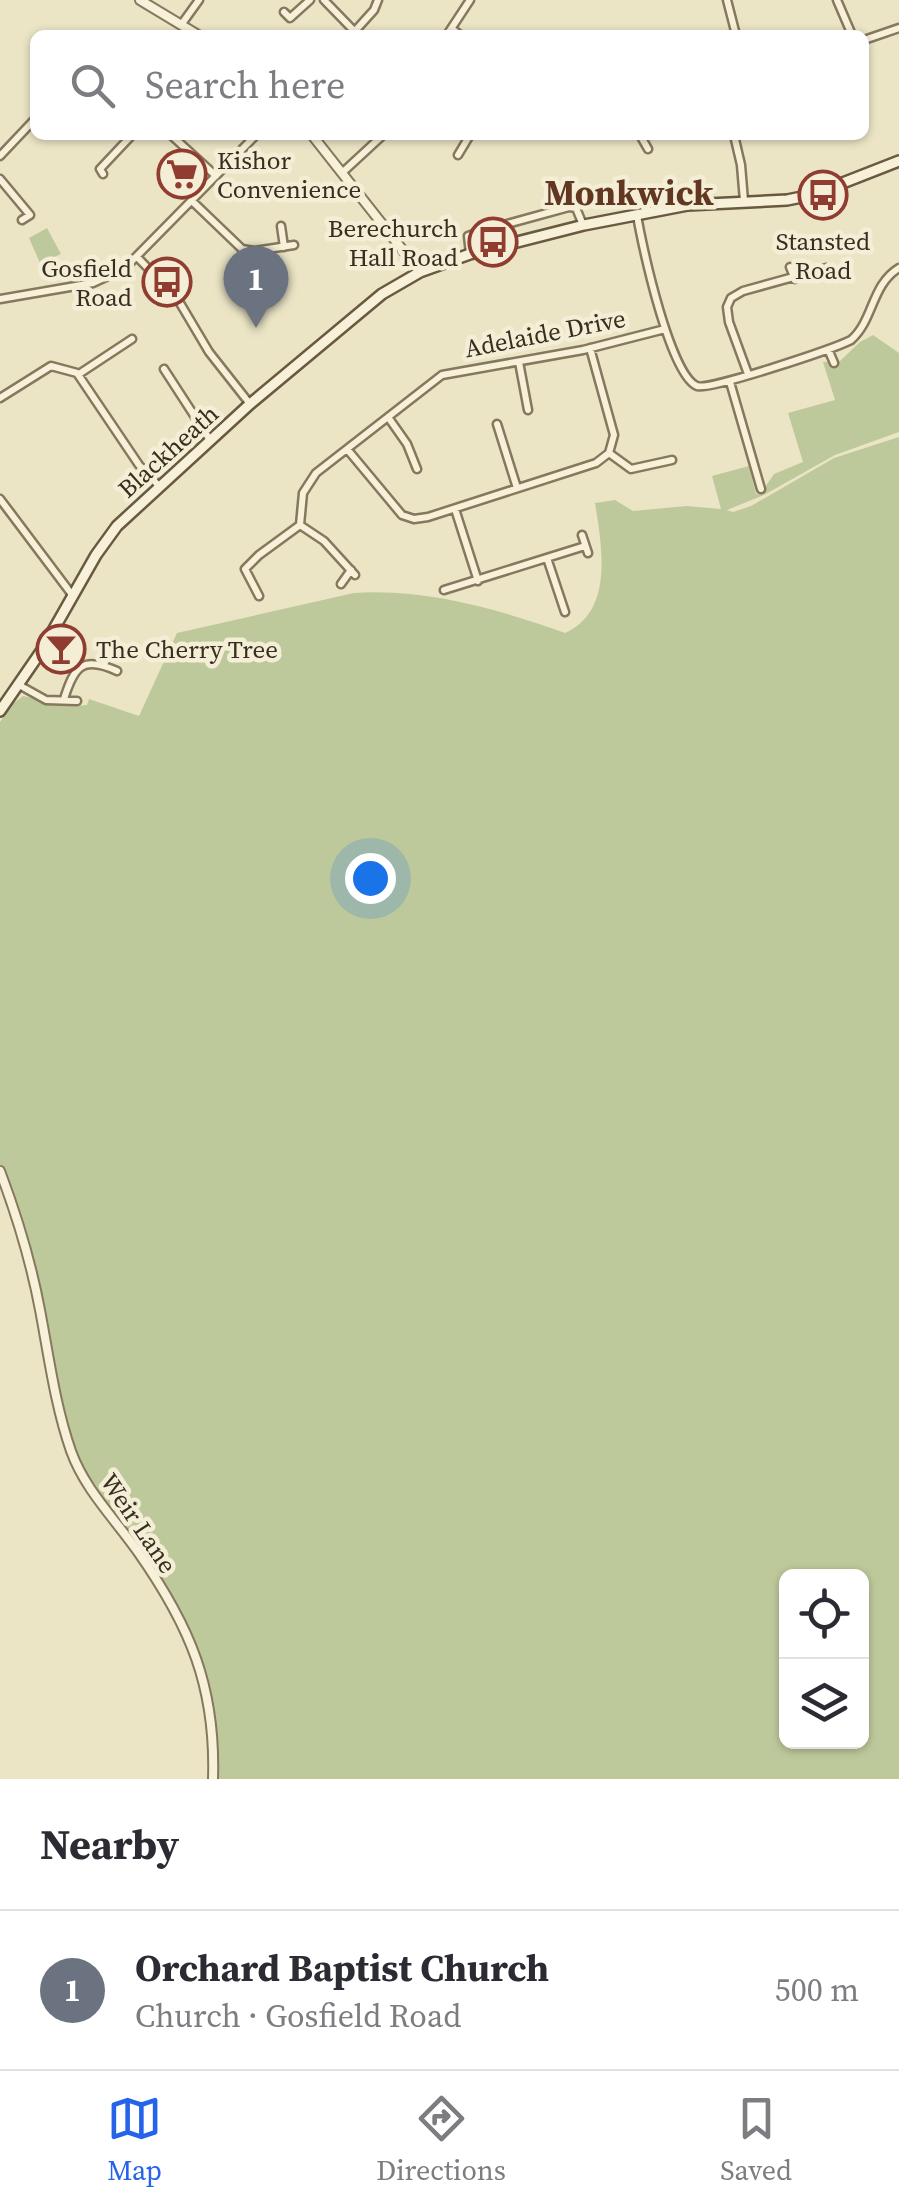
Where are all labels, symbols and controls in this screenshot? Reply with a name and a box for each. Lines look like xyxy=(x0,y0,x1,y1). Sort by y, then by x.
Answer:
search box xyxy=(30,30,869,140)
icon: search xyxy=(65,58,120,113)
text: Search here xyxy=(145,59,345,111)
place label: Kishor Convenience xyxy=(217,143,361,206)
supermarket icon: Kishor Convenience xyxy=(156,148,208,200)
district label: Monkwick xyxy=(544,169,714,217)
bus stop icon: Stansted Road xyxy=(797,169,849,221)
place label: Berechurch Hall Road xyxy=(328,211,458,274)
bus stop icon: Berechurch Hall Road xyxy=(467,216,519,268)
place label: Stansted Road xyxy=(776,224,870,287)
pin: 1 xyxy=(224,245,288,328)
place label: Gosfield Road xyxy=(41,251,132,314)
bus stop icon: Gosfield Road xyxy=(141,256,193,308)
street label: Adelaide Drive xyxy=(462,301,628,365)
street label: Blackheath xyxy=(110,397,226,505)
bar icon: The Cherry Tree xyxy=(35,623,87,675)
place label: The Cherry Tree xyxy=(96,632,278,666)
your location xyxy=(345,853,396,904)
street label: Weir Lane xyxy=(93,1466,185,1580)
map controls xyxy=(779,1569,869,1749)
button: locate xyxy=(779,1569,869,1659)
button: layers xyxy=(779,1659,869,1749)
text: Nearby xyxy=(40,1815,179,1873)
text: Orchard Baptist Church xyxy=(135,1942,549,1994)
text: 1 xyxy=(64,1968,81,2012)
text: 500 m xyxy=(775,1968,859,2012)
text: Church · Gosfield Road xyxy=(135,1994,461,2038)
tab: Map xyxy=(107,2091,162,2189)
tab: Directions xyxy=(376,2091,506,2189)
tab: Saved xyxy=(720,2091,792,2189)

